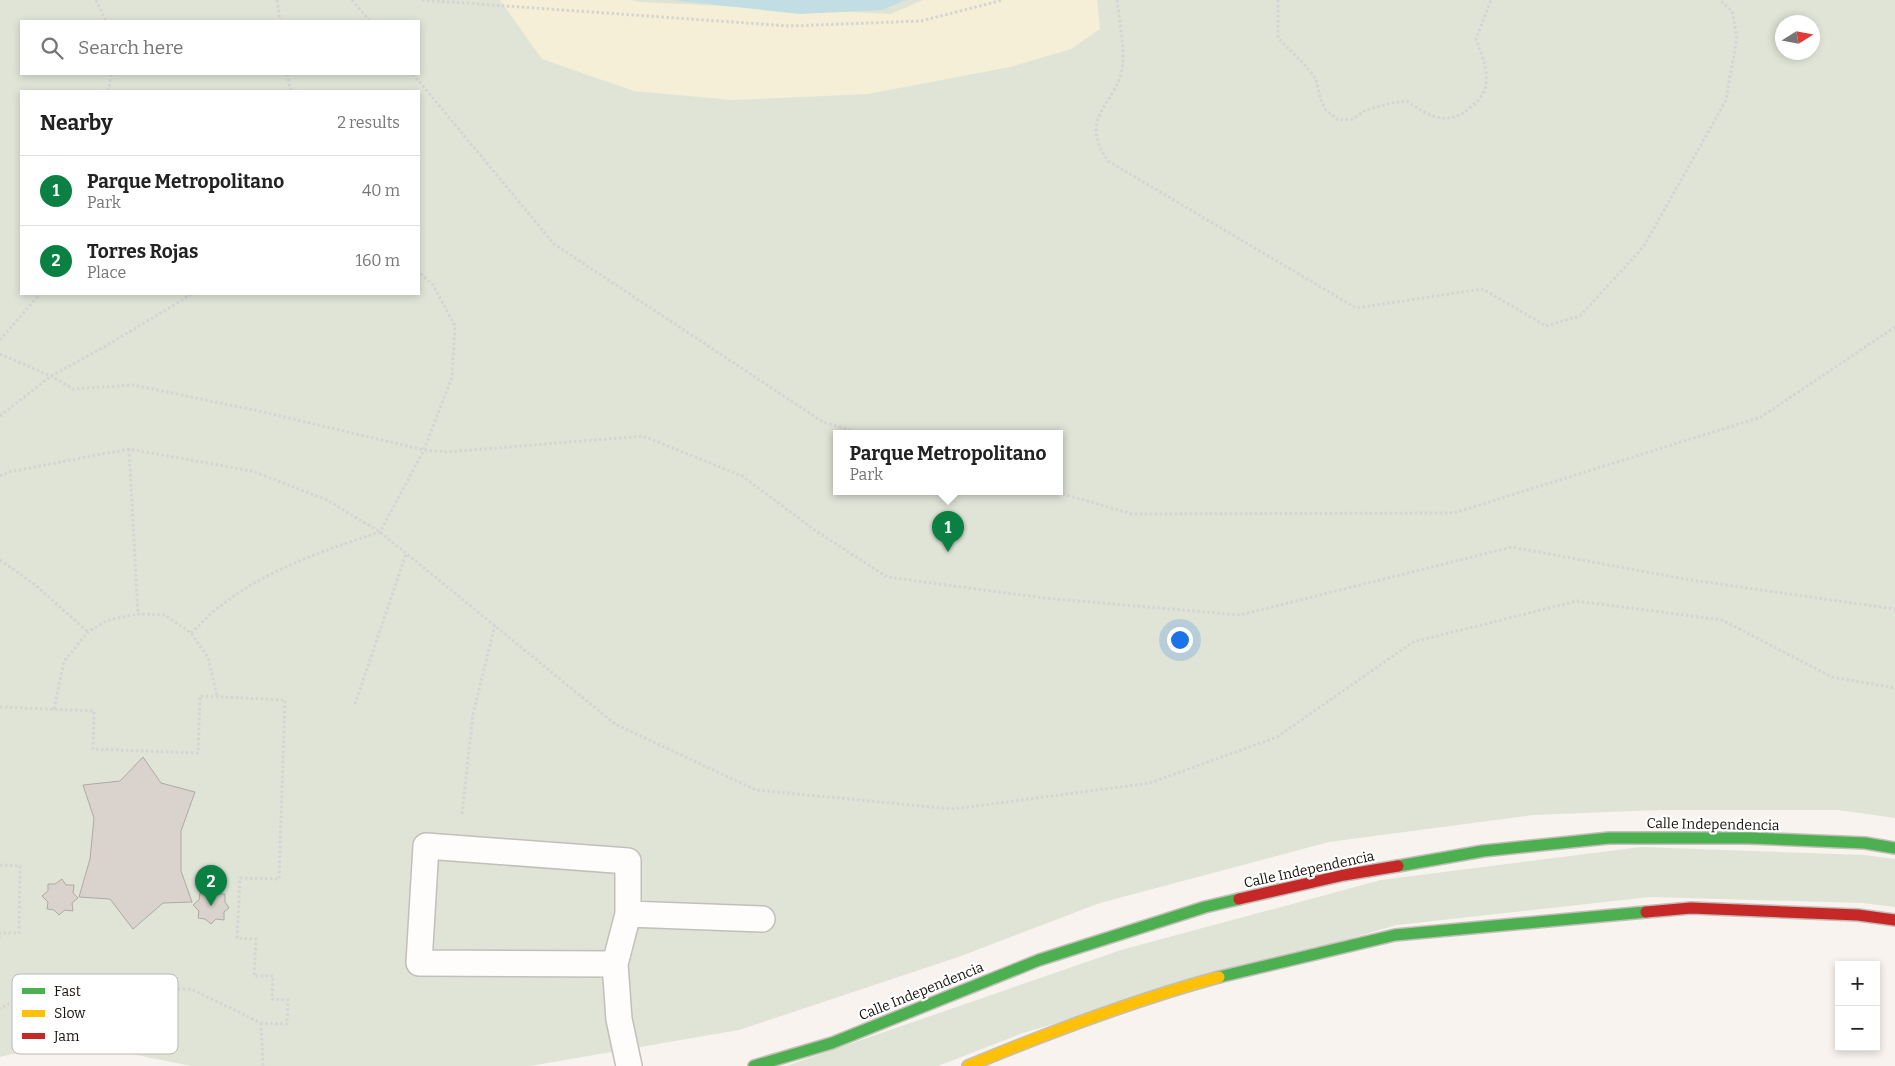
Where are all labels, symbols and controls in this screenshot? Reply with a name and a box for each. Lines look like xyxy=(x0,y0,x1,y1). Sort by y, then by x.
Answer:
north arrow xyxy=(1775,15,1820,60)
search box xyxy=(20,20,420,75)
icon: search xyxy=(38,34,66,62)
text: Search here xyxy=(78,36,183,59)
text: Nearby xyxy=(40,110,113,136)
text: 2 results xyxy=(337,113,400,132)
text: Parque Metropolitano xyxy=(87,170,284,193)
text: 1 xyxy=(53,181,59,200)
text: 40 m xyxy=(362,181,400,200)
text: Park xyxy=(87,193,121,212)
text: Torres Rojas xyxy=(87,240,198,263)
text: 2 xyxy=(51,251,61,270)
text: 160 m xyxy=(355,251,400,270)
text: Place xyxy=(87,263,126,282)
popup xyxy=(833,430,1063,495)
text: Parque Metropolitano xyxy=(849,442,1047,465)
text: Park xyxy=(849,465,883,484)
pin: 1 xyxy=(932,511,964,552)
your location xyxy=(1167,627,1193,653)
street label: Calle Independencia xyxy=(1646,815,1780,834)
street label: Calle Independencia xyxy=(1242,847,1376,892)
pin: 2 xyxy=(195,865,227,906)
street label: Calle Independencia xyxy=(856,959,986,1024)
map controls xyxy=(1835,961,1880,1051)
button: + xyxy=(1835,961,1880,1006)
legend xyxy=(12,974,178,1054)
text: Fast xyxy=(54,983,81,1000)
text: Slow xyxy=(54,1005,86,1022)
button: − xyxy=(1835,1006,1880,1051)
text: Jam xyxy=(53,1028,80,1045)

